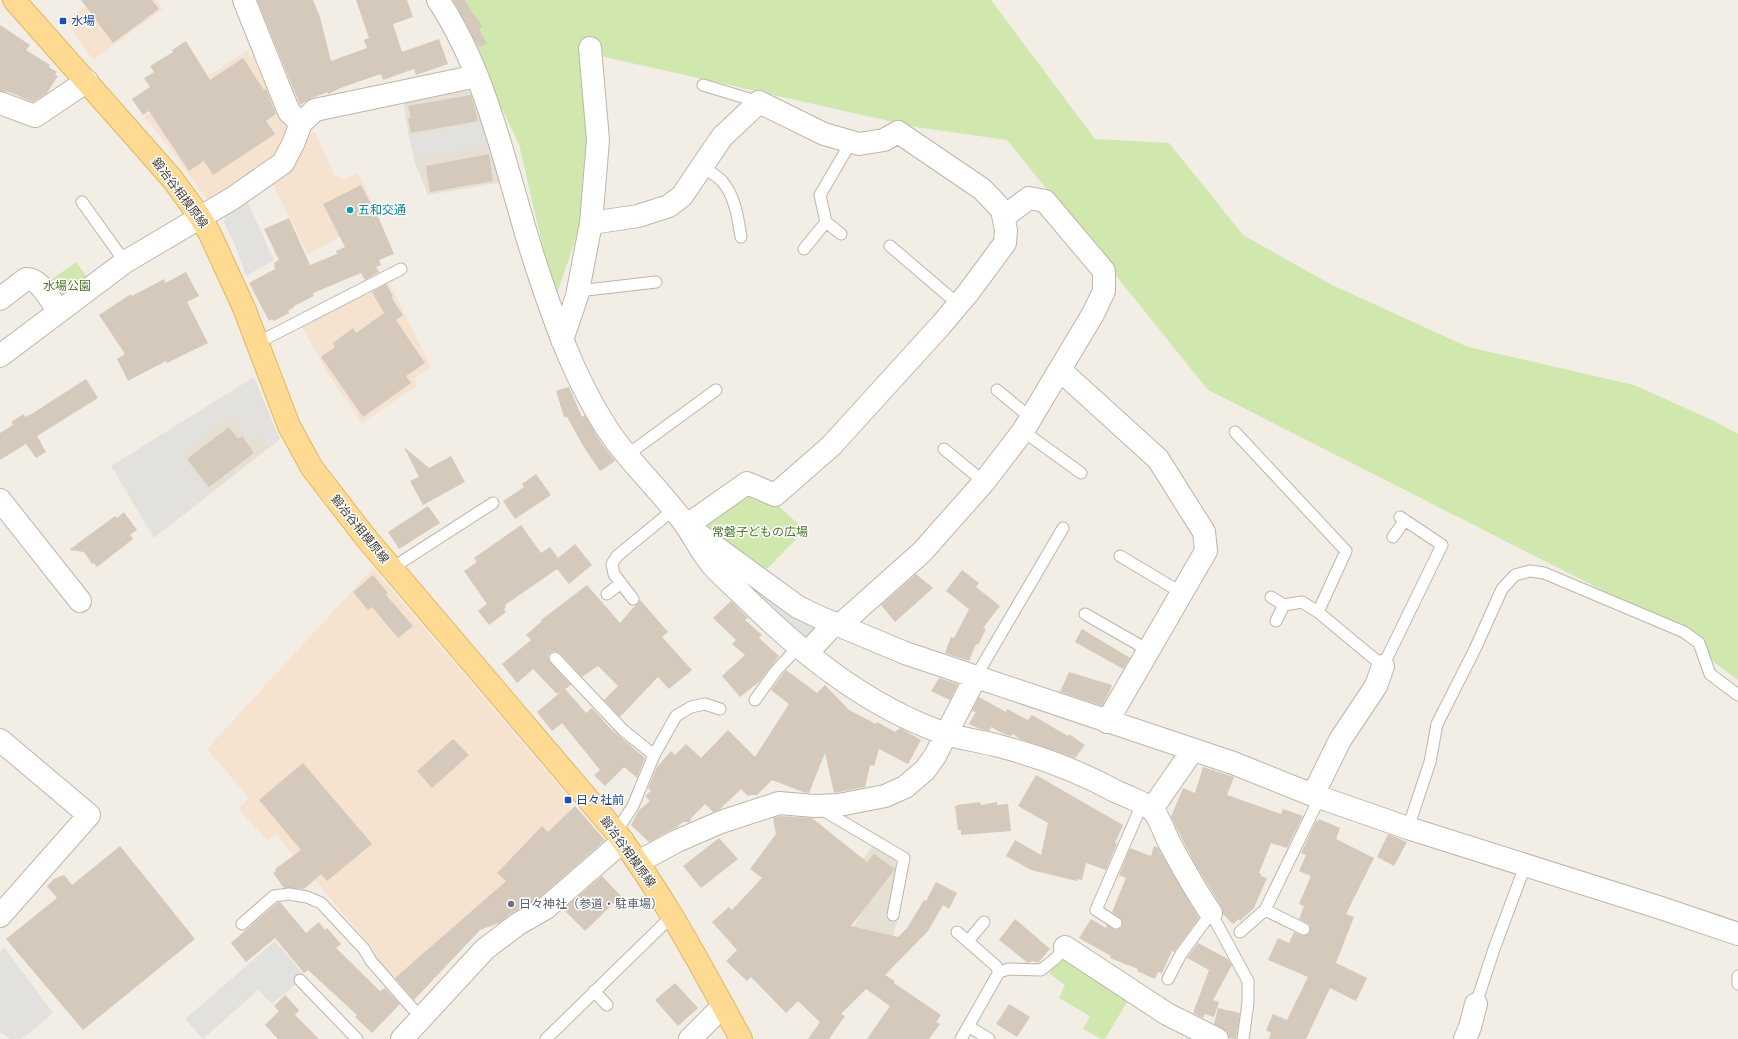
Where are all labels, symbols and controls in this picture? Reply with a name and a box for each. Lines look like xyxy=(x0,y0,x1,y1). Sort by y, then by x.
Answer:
place label: 水場 xyxy=(71,14,95,28)
marker: 水場 xyxy=(58,16,68,26)
street label: 鍛冶谷相模原線 xyxy=(149,155,211,231)
place label: 五和交通 xyxy=(358,203,406,217)
marker: 五和交通 xyxy=(345,205,355,215)
park label: 水場公園 xyxy=(43,279,91,293)
street label: 鍛冶谷相模原線 xyxy=(328,492,392,566)
park label: 常磐子どもの広場 xyxy=(712,525,808,539)
place label: 日々社前 xyxy=(576,793,624,807)
marker: 日々社前 xyxy=(563,795,573,805)
street label: 鍛冶谷相模原線 xyxy=(598,814,658,890)
place label: 日々神社（参道・駐車場） xyxy=(519,897,663,911)
marker: 日々神社（参道・駐車場） xyxy=(506,899,516,909)

